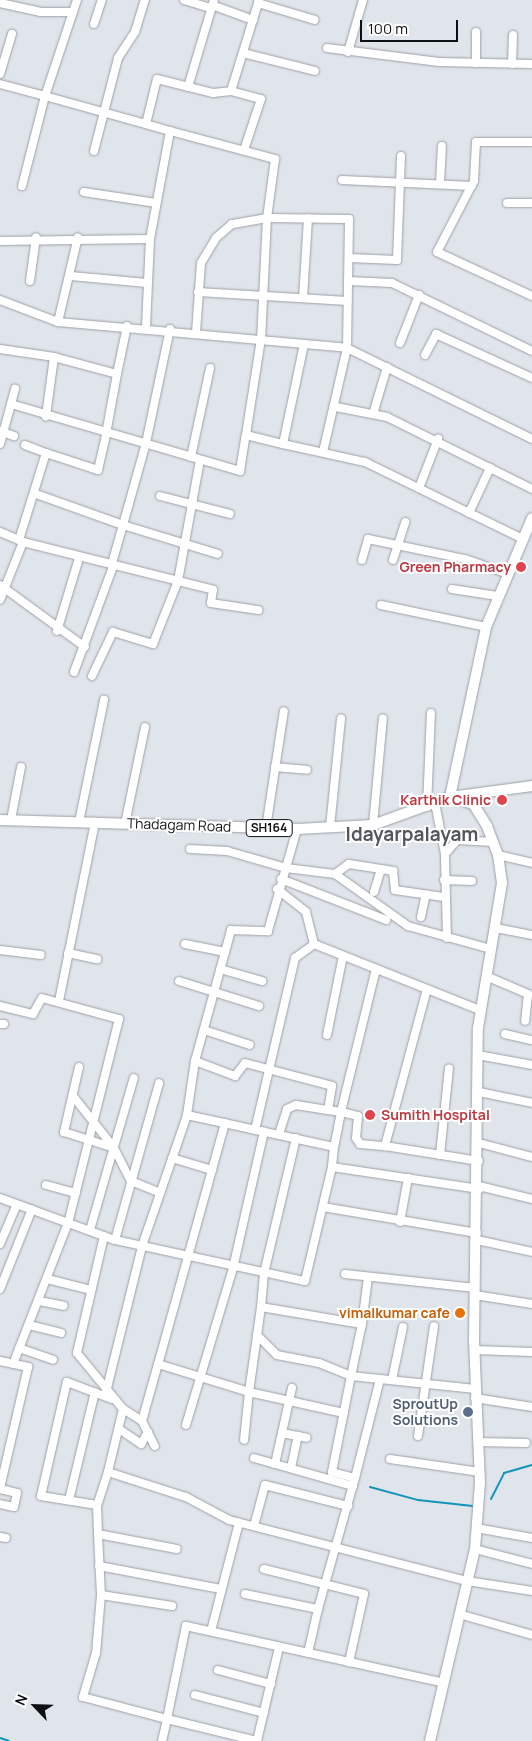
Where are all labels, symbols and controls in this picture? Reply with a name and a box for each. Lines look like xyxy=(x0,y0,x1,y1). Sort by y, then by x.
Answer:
scale bar xyxy=(362,10,460,42)
text: 100 m xyxy=(368,18,408,39)
place label: Green Pharmacy xyxy=(399,559,511,575)
marker: Green Pharmacy xyxy=(515,561,527,573)
place label: Karthik Clinic xyxy=(400,792,491,808)
marker: Karthik Clinic xyxy=(495,793,509,807)
street label: Thadagam Road xyxy=(127,815,231,835)
road number: SH164 xyxy=(245,818,293,838)
district label: Idayarpalayam xyxy=(346,824,478,846)
place label: Sumith Hospital xyxy=(381,1107,490,1123)
marker: Sumith Hospital xyxy=(363,1108,377,1122)
place label: vimalkumar cafe xyxy=(339,1305,450,1321)
marker: vimalkumar cafe xyxy=(454,1307,466,1319)
place label: SproutUp Solutions xyxy=(392,1396,458,1428)
marker: SproutUp Solutions xyxy=(462,1406,474,1418)
north arrow xyxy=(10,1681,60,1731)
text: N xyxy=(10,1691,32,1708)

